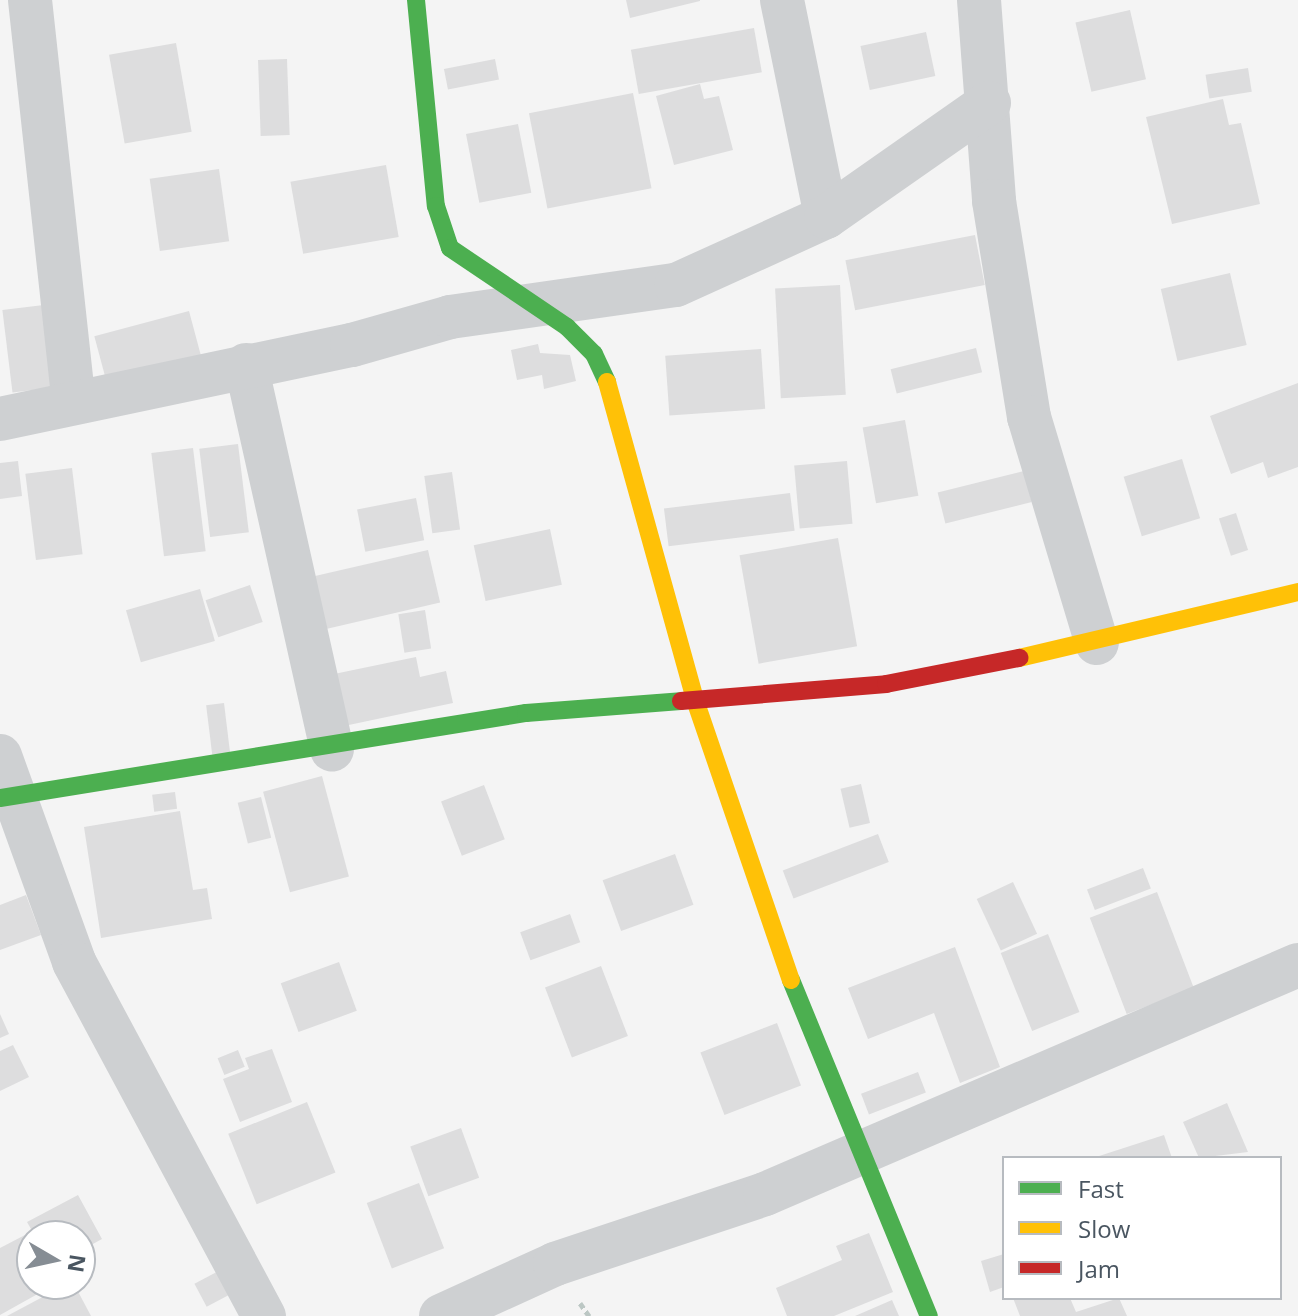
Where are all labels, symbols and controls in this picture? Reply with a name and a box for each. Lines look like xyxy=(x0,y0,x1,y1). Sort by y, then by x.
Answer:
legend xyxy=(1002,1156,1282,1300)
text: Fast xyxy=(1078,1172,1124,1205)
text: Slow xyxy=(1078,1212,1130,1245)
north arrow xyxy=(16,1220,96,1300)
text: N xyxy=(62,1252,94,1275)
text: Jam xyxy=(1078,1252,1120,1285)

